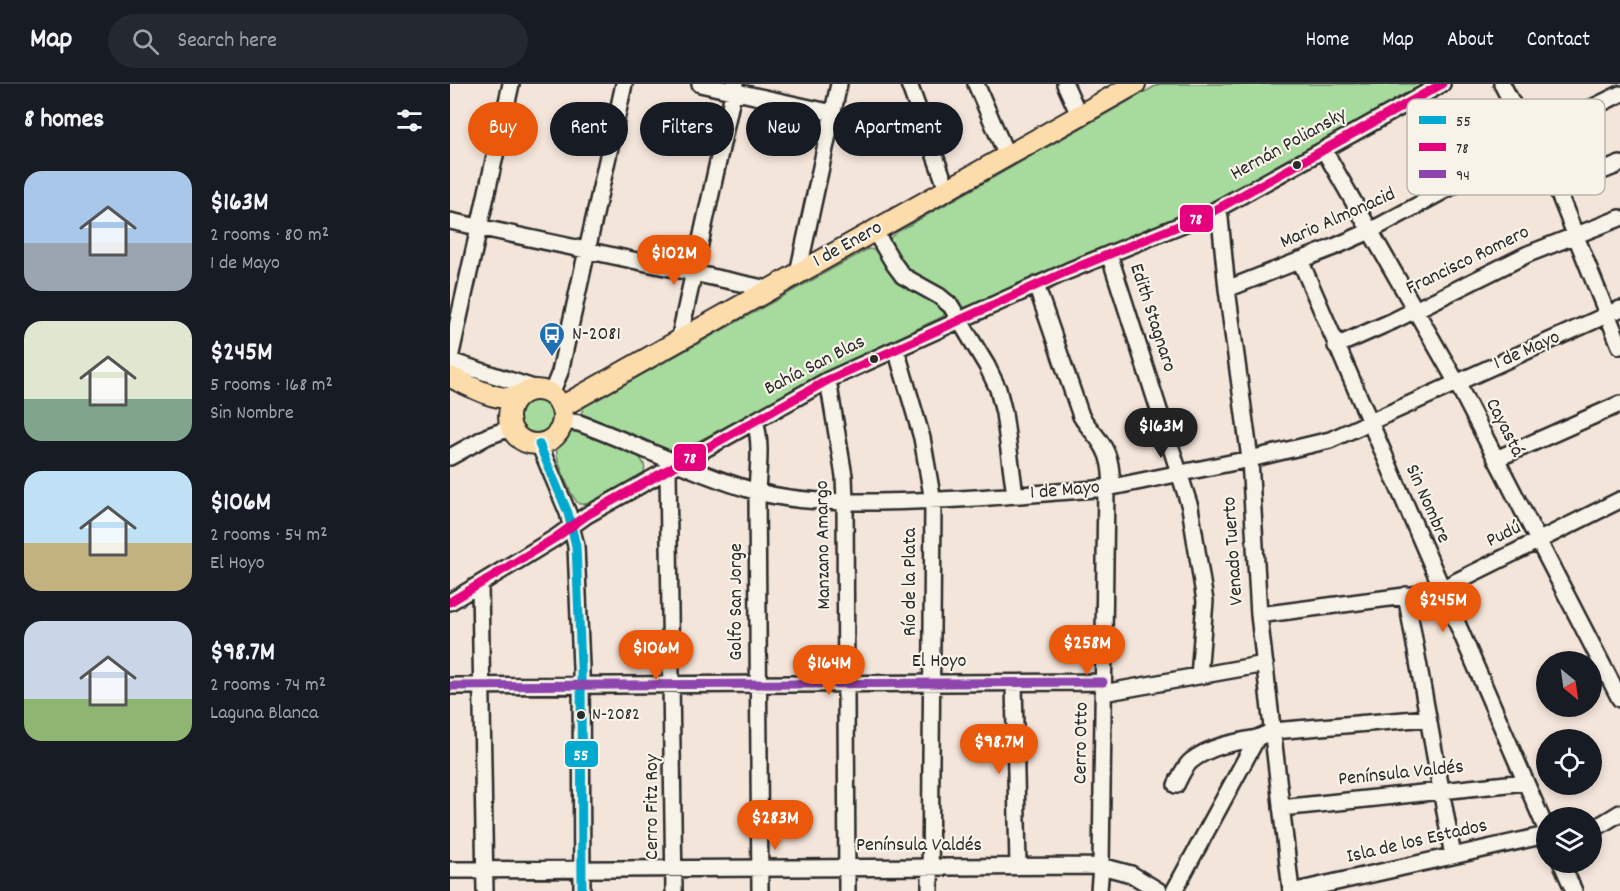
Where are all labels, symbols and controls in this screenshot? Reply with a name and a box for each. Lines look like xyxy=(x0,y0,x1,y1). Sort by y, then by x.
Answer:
search box xyxy=(108,14,528,68)
text: Map xyxy=(30,21,72,61)
icon: search xyxy=(129,25,162,58)
text: Search here xyxy=(177,26,277,57)
text: Home xyxy=(1305,26,1349,56)
text: Map xyxy=(1382,26,1414,56)
text: About xyxy=(1447,26,1494,56)
text: Contact xyxy=(1527,26,1590,56)
legend xyxy=(1407,99,1605,195)
street label: Hernán Poliansky xyxy=(1226,101,1353,189)
text: 8 homes xyxy=(24,102,104,139)
chip: Buy xyxy=(468,102,538,156)
chip: Rent xyxy=(550,102,628,156)
chip: Filters xyxy=(640,102,734,156)
chip: New xyxy=(746,102,821,156)
chip: Apartment xyxy=(833,102,963,156)
icon: filters xyxy=(393,104,426,137)
text: 55 xyxy=(1456,111,1471,134)
text: 78 xyxy=(1456,138,1469,161)
unlabelled marker xyxy=(1291,159,1303,171)
text: 94 xyxy=(1456,165,1470,188)
street label: Mario Almonacid xyxy=(1276,181,1400,257)
text: $163M xyxy=(210,185,268,222)
icon: home xyxy=(72,195,144,267)
line badge: 78 xyxy=(1179,204,1214,233)
text: 78 xyxy=(1190,209,1203,232)
street label: 1 de Enero xyxy=(808,214,888,275)
street label: Francisco Romero xyxy=(1402,219,1534,303)
text: 2 rooms · 80 m² xyxy=(210,222,329,250)
pin: $102M xyxy=(632,235,716,286)
text: $102M xyxy=(651,240,697,268)
text: 1 de Mayo xyxy=(210,250,280,278)
street label: Edith Stagnaro xyxy=(1121,260,1183,376)
bus stop icon: N-2081 xyxy=(537,320,567,358)
place label: N-2081 xyxy=(572,321,621,349)
street label: 1 de Mayo xyxy=(1489,324,1565,378)
street label: Bahía San Blas xyxy=(760,329,870,403)
text: $245M xyxy=(210,335,273,372)
icon: home xyxy=(72,345,144,417)
unlabelled marker xyxy=(868,353,880,365)
text: 5 rooms · 168 m² xyxy=(210,372,333,400)
street label: Cayastá xyxy=(1477,394,1531,462)
text: Sin Nombre xyxy=(210,400,294,428)
pin: $163M xyxy=(1119,408,1203,459)
text: $163M xyxy=(1139,413,1183,441)
line badge: 78 xyxy=(673,443,707,472)
text: 78 xyxy=(684,448,697,471)
street label: Sin Nombre xyxy=(1397,460,1457,548)
street label: 1 de Mayo xyxy=(1029,474,1101,508)
street label: Manzano Amargo xyxy=(809,480,839,610)
text: $106M xyxy=(210,485,271,522)
icon: home xyxy=(72,495,144,567)
street label: Venado Tuerto xyxy=(1216,496,1252,606)
street label: Pudú xyxy=(1482,515,1526,555)
text: 2 rooms · 54 m² xyxy=(210,522,328,550)
street label: Río de la Plata xyxy=(897,527,925,636)
street label: Golfo San Jorge xyxy=(723,543,751,661)
text: El Hoyo xyxy=(210,550,265,578)
pin: $245M xyxy=(1401,582,1485,633)
text: $245M xyxy=(1419,587,1467,615)
pin: $258M xyxy=(1045,625,1129,676)
pin: $106M xyxy=(614,630,698,681)
text: $258M xyxy=(1063,630,1111,658)
text: $98.7M xyxy=(210,635,275,672)
text: $106M xyxy=(633,635,679,663)
icon: home xyxy=(72,645,144,717)
pin: $164M xyxy=(787,645,871,696)
street label: El Hoyo xyxy=(912,648,966,676)
text: $164M xyxy=(807,650,851,678)
north arrow xyxy=(1536,651,1602,717)
map controls xyxy=(1536,651,1602,873)
text: 2 rooms · 74 m² xyxy=(210,672,326,700)
text: Laguna Blanca xyxy=(210,700,318,728)
street label: Cerro Otto xyxy=(1067,702,1097,784)
place label: N-2082 xyxy=(592,703,640,728)
marker: N-2082 xyxy=(575,709,587,721)
pin: $98.7M xyxy=(950,724,1048,775)
text: $98.7M xyxy=(974,729,1024,757)
button: locate xyxy=(1536,729,1602,795)
line badge: 55 xyxy=(564,740,599,768)
text: 55 xyxy=(574,745,588,768)
street label: Cerro Fitz Roy xyxy=(639,753,667,860)
street label: Península Valdés xyxy=(1337,753,1465,795)
pin: $283M xyxy=(733,800,817,851)
text: $283M xyxy=(751,805,799,833)
button: layers xyxy=(1536,807,1602,873)
street label: Isla de los Estados xyxy=(1344,812,1490,872)
street label: Península Valdés xyxy=(856,832,982,860)

